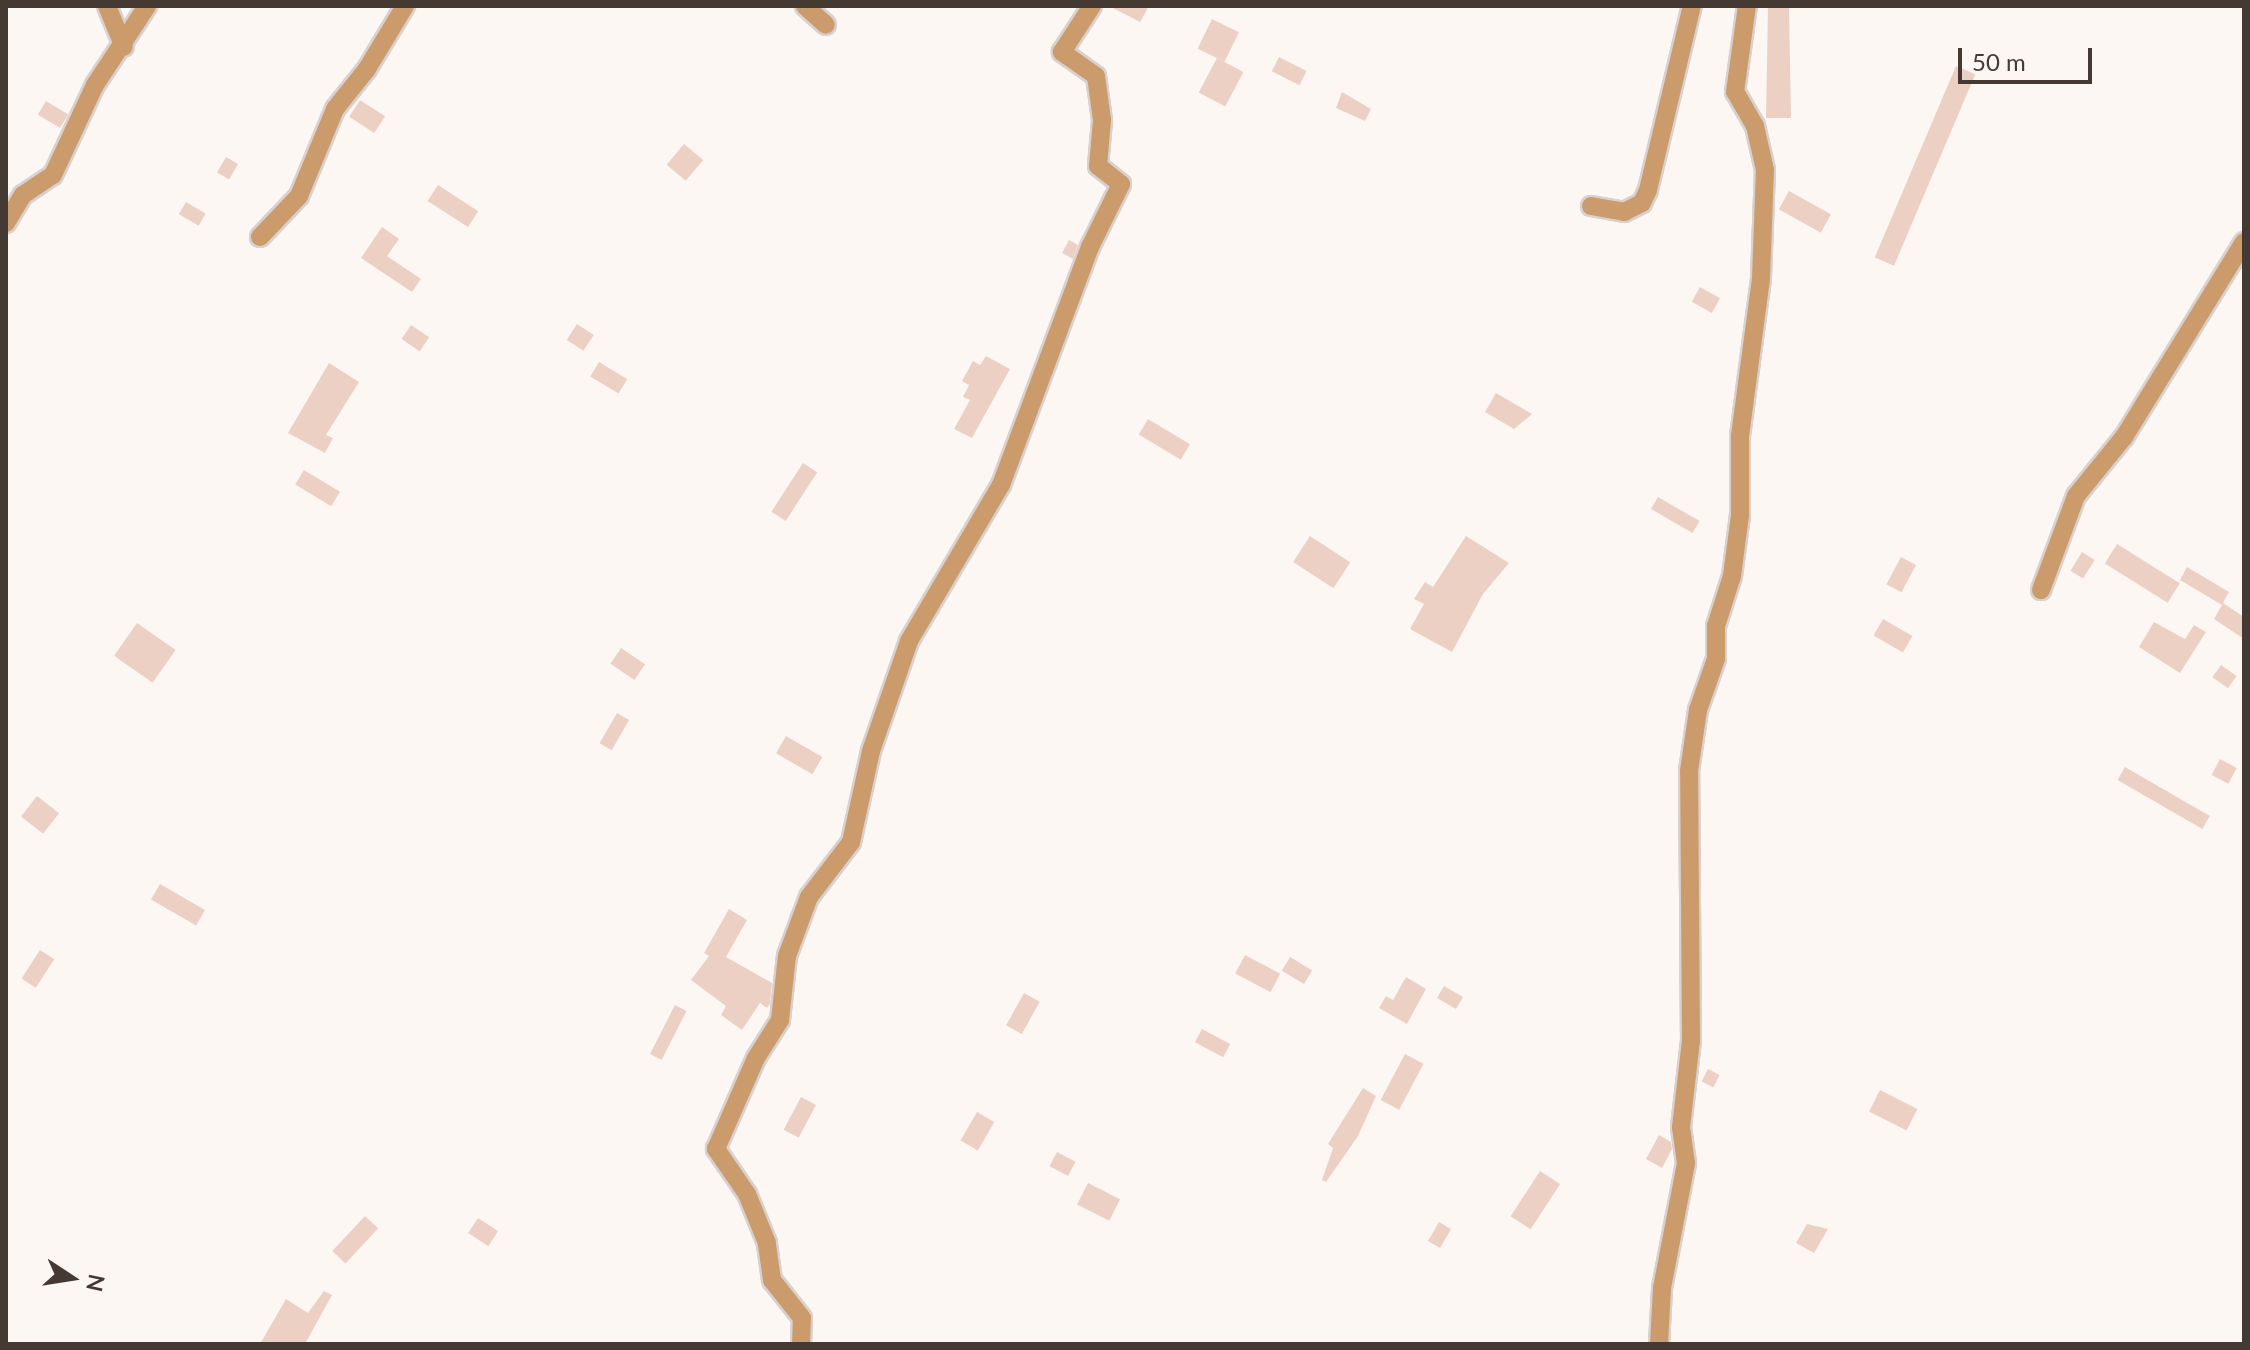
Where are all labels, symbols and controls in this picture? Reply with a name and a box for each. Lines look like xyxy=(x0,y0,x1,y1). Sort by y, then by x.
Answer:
scale bar xyxy=(1962,32,2096,82)
text: 50 m xyxy=(1972,47,2026,76)
north arrow xyxy=(32,1238,112,1318)
text: N xyxy=(81,1272,111,1294)

